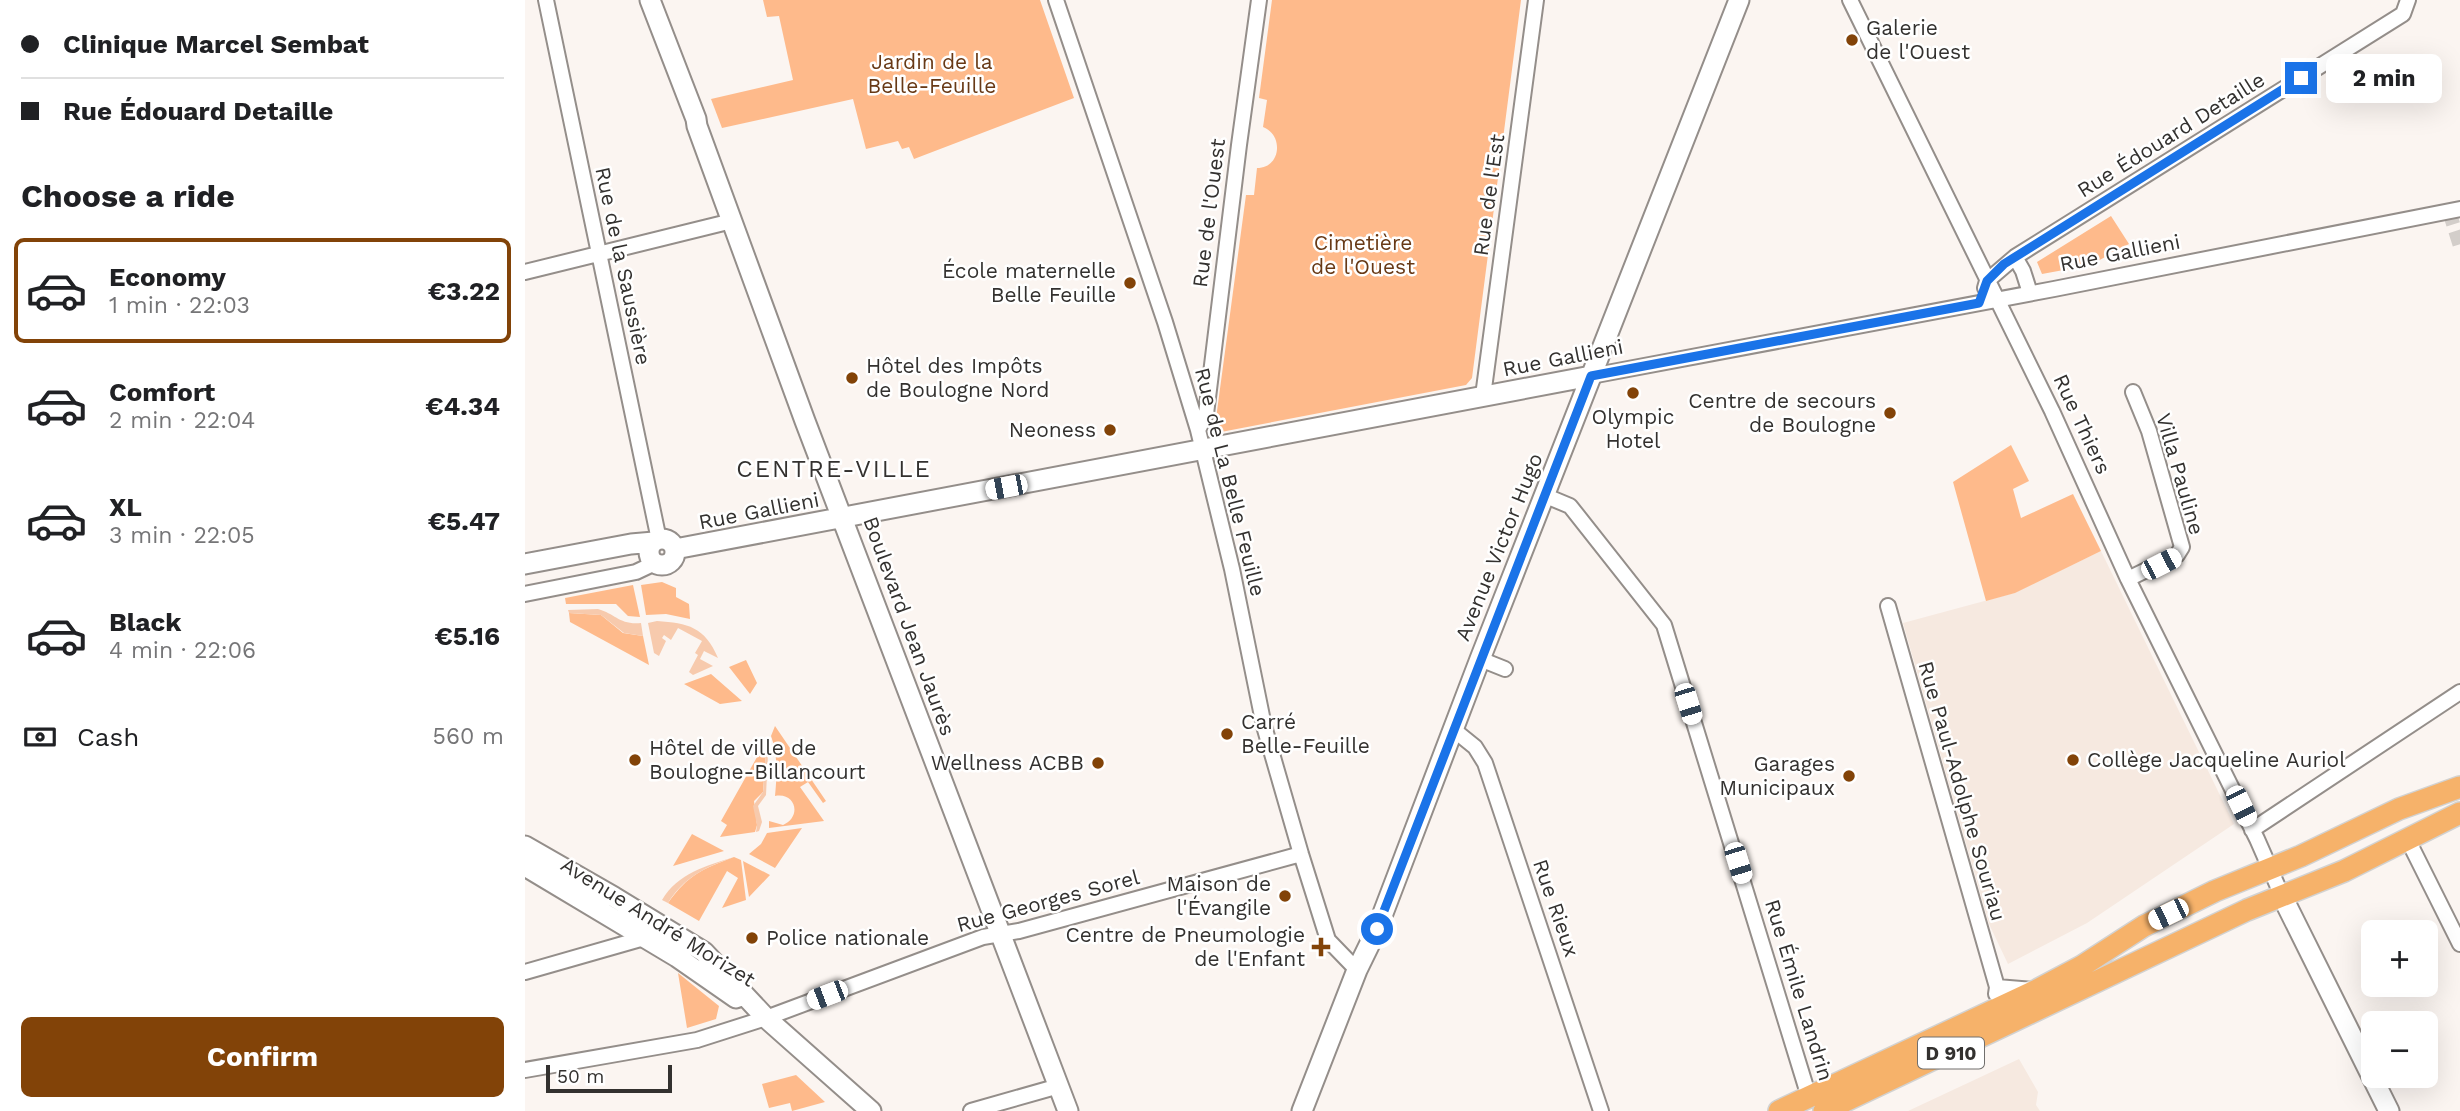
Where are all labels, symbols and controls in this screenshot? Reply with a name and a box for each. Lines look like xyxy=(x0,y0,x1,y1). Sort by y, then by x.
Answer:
place label: Galerie de l'Ouest xyxy=(1866,15,1970,64)
text: Clinique Marcel Sembat xyxy=(63,29,369,59)
marker: Galerie de l'Ouest xyxy=(1844,32,1860,48)
park label: Jardin de la Belle-Feuille xyxy=(868,49,996,98)
callout: 2 min xyxy=(2325,54,2441,102)
route end xyxy=(2285,62,2317,94)
text: 2 min xyxy=(2353,65,2415,92)
street label: Rue Édouard Detaille xyxy=(2072,67,2269,202)
text: Rue Édouard Detaille xyxy=(63,96,333,126)
street label: Rue de l'Est xyxy=(1468,132,1509,257)
street label: Rue de l'Ouest xyxy=(1187,137,1230,289)
street label: Rue de la Saussière xyxy=(590,165,657,367)
text: Choose a ride xyxy=(21,177,235,215)
street label: Rue Gallieni xyxy=(2058,229,2182,276)
park label: Cimetière de l'Ouest xyxy=(1311,230,1415,279)
place label: École maternelle Belle Feuille xyxy=(942,258,1116,307)
icon: car xyxy=(25,259,88,322)
text: Economy xyxy=(109,262,226,292)
marker: École maternelle Belle Feuille xyxy=(1122,275,1138,291)
text: €3.22 xyxy=(428,276,500,306)
text: 1 min · 22:03 xyxy=(109,292,250,319)
street label: Rue Gallieni xyxy=(1501,334,1625,381)
place label: Hôtel des Impôts de Boulogne Nord xyxy=(866,353,1049,402)
street label: Rue de La Belle Feuille xyxy=(1190,365,1271,599)
marker: Hôtel des Impôts de Boulogne Nord xyxy=(844,370,860,386)
street label: Rue Thiers xyxy=(2048,370,2117,478)
icon: car xyxy=(25,374,88,437)
text: Comfort xyxy=(109,377,215,407)
marker: Olympic Hotel xyxy=(1625,385,1641,401)
place label: Centre de secours de Boulogne xyxy=(1688,388,1876,437)
text: €4.34 xyxy=(425,391,500,421)
place label: Olympic Hotel xyxy=(1592,404,1674,453)
marker: Centre de secours de Boulogne xyxy=(1882,405,1898,421)
text: 2 min · 22:04 xyxy=(109,407,255,434)
street label: Villa Pauline xyxy=(2151,410,2210,538)
place label: Neoness xyxy=(1009,417,1096,442)
marker: Neoness xyxy=(1102,422,1118,438)
street label: Avenue Victor Hugo xyxy=(1449,449,1548,644)
district label: CENTRE-VILLE xyxy=(736,455,932,483)
car xyxy=(984,473,1029,501)
street label: Rue Gallieni xyxy=(697,487,821,534)
icon: car xyxy=(25,489,88,552)
text: XL xyxy=(109,492,142,522)
text: €5.47 xyxy=(428,506,500,536)
street label: Boulevard Jean Jaurès xyxy=(858,513,961,739)
text: 3 min · 22:05 xyxy=(109,522,255,549)
car xyxy=(2138,545,2185,583)
icon: car xyxy=(25,604,88,667)
text: Black xyxy=(109,607,181,637)
text: €5.16 xyxy=(434,621,500,651)
text: 4 min · 22:06 xyxy=(109,637,256,664)
street label: Rue Paul-Adolphe Souriau xyxy=(1913,658,2012,923)
car xyxy=(1672,681,1705,727)
place label: Carré Belle-Feuille xyxy=(1241,709,1370,758)
icon: cash xyxy=(21,718,59,756)
text: Cash xyxy=(77,722,139,752)
text: 560 m xyxy=(433,723,504,750)
marker: Carré Belle-Feuille xyxy=(1219,726,1235,742)
place label: Hôtel de ville de Boulogne-Billancourt xyxy=(649,735,866,784)
place label: Collège Jacqueline Auriol xyxy=(2087,747,2346,772)
place label: Wellness ACBB xyxy=(931,750,1084,775)
place label: Garages Municipaux xyxy=(1719,751,1835,800)
marker: Hôtel de ville de Boulogne-Billancourt xyxy=(627,752,643,768)
marker: Collège Jacqueline Auriol xyxy=(2065,752,2081,768)
marker: Wellness ACBB xyxy=(1090,755,1106,771)
marker: Garages Municipaux xyxy=(1841,768,1857,784)
car xyxy=(2223,783,2260,829)
car xyxy=(1722,840,1755,886)
street label: Avenue André Morizet xyxy=(557,852,760,992)
street label: Rue Rieux xyxy=(1528,856,1585,960)
street label: Rue Georges Sorel xyxy=(954,864,1143,937)
place label: Maison de l'Évangile xyxy=(1167,871,1271,920)
marker: Maison de l'Évangile xyxy=(1277,888,1293,904)
car xyxy=(2145,895,2192,933)
street label: Rue Émile Landrin xyxy=(1760,896,1839,1084)
route start xyxy=(1361,913,1393,945)
map controls xyxy=(2361,920,2438,1088)
button: + xyxy=(2361,920,2438,997)
place label: Centre de Pneumologie de l'Enfant xyxy=(1065,922,1305,971)
place label: Police nationale xyxy=(766,925,929,950)
marker: Police nationale xyxy=(744,930,760,946)
marker: Centre de Pneumologie de l'Enfant xyxy=(1311,937,1331,957)
car xyxy=(804,978,851,1012)
button: − xyxy=(2361,1011,2438,1088)
button: Confirm xyxy=(21,1017,504,1097)
road number: D 910 xyxy=(1918,1037,1984,1068)
scale bar xyxy=(546,1062,672,1094)
text: 50 m xyxy=(557,1065,604,1088)

